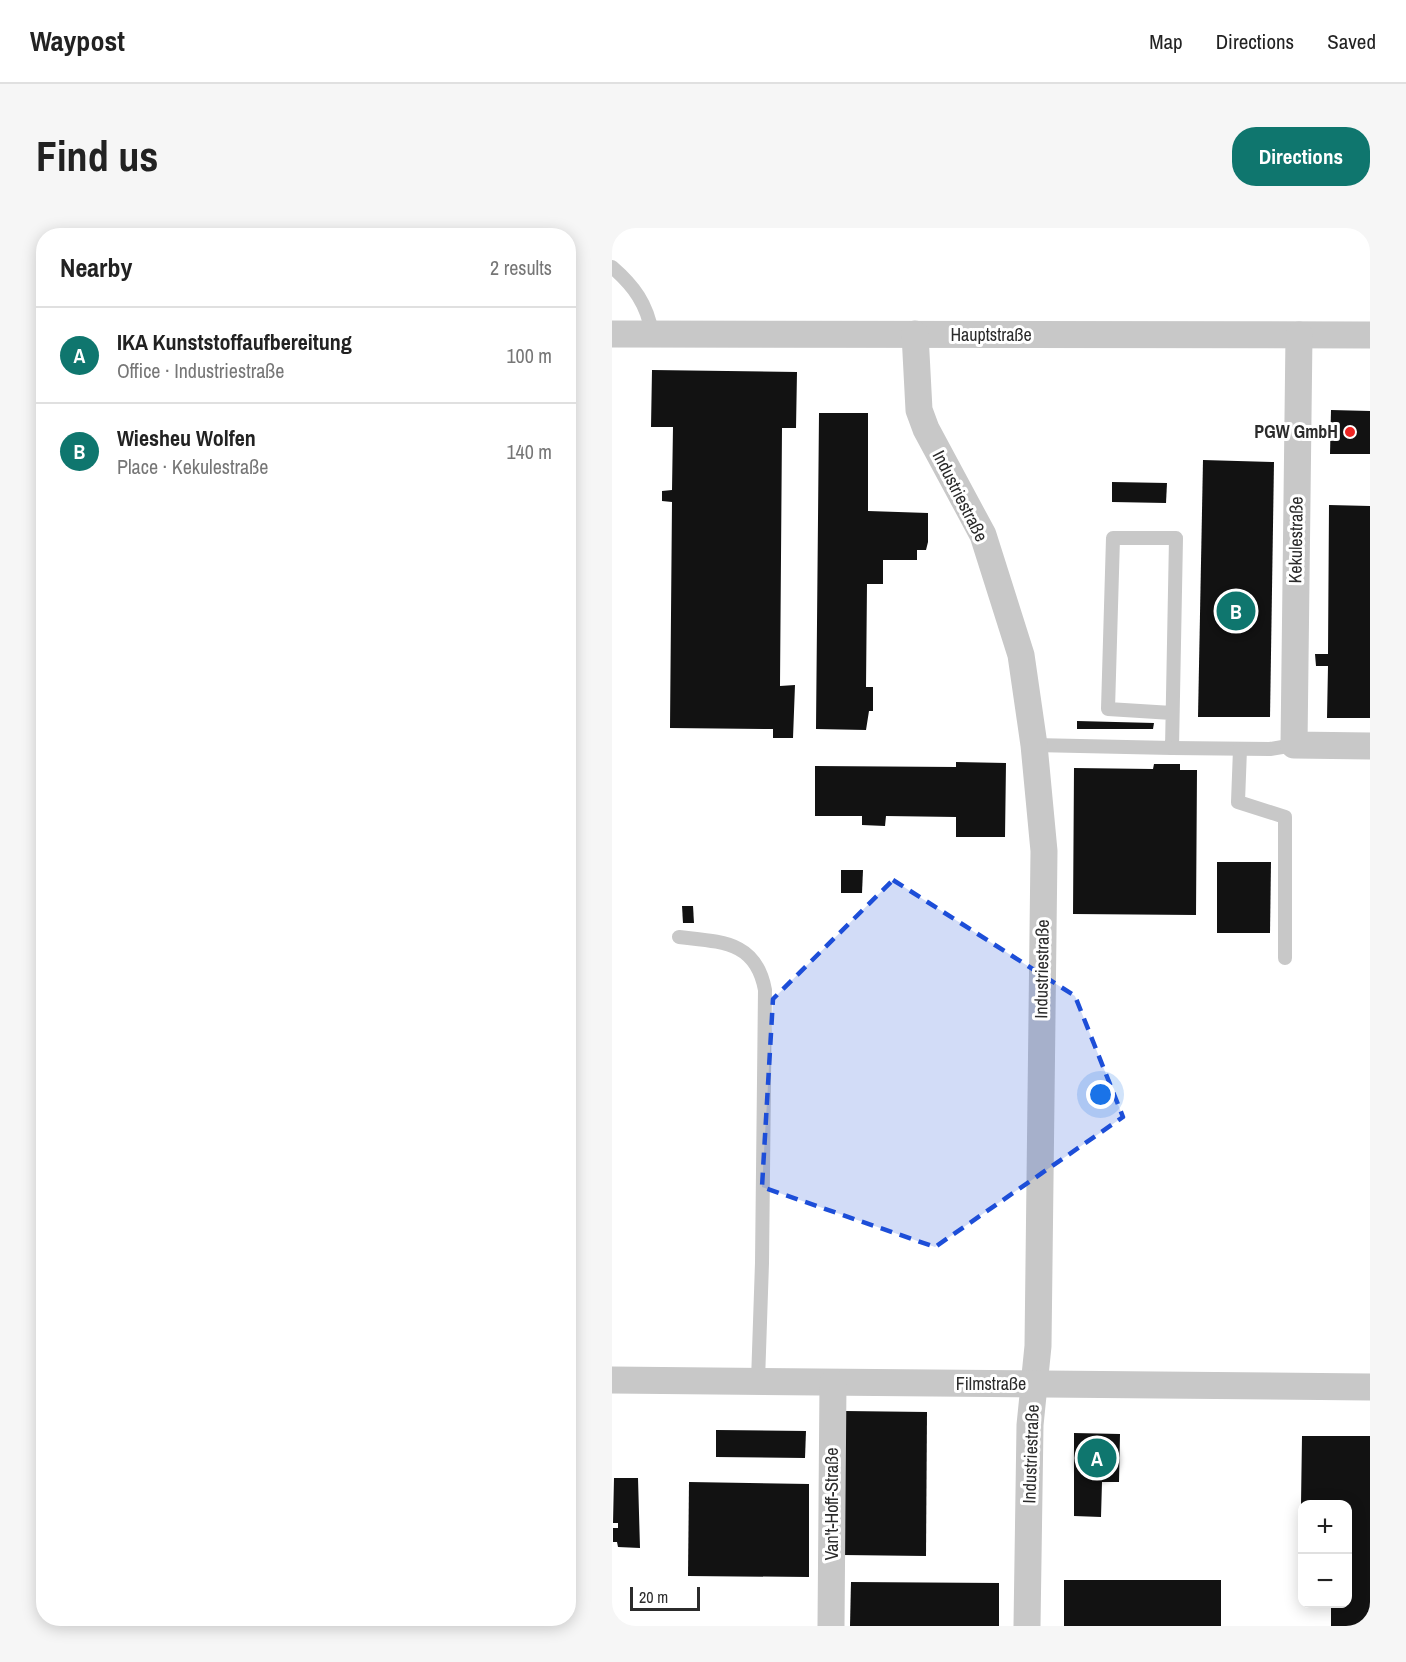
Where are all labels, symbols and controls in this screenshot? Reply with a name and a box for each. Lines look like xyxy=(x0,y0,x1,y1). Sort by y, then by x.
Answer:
text: Waypost xyxy=(30,22,125,60)
text: Map xyxy=(1149,27,1183,56)
text: Directions xyxy=(1216,27,1294,56)
text: Saved xyxy=(1327,27,1376,56)
button: Directions xyxy=(1232,127,1370,186)
text: Find us xyxy=(36,128,158,184)
text: Nearby xyxy=(60,250,132,285)
text: 2 results xyxy=(490,254,552,281)
street label: Hauptstraße xyxy=(950,322,1032,347)
text: IKA Kunststoffaufbereitung xyxy=(117,327,352,357)
text: A xyxy=(74,342,85,369)
text: 100 m xyxy=(506,342,552,369)
text: Office · Industriestraße xyxy=(117,357,284,384)
place label: PGW GmbH xyxy=(1254,419,1338,444)
text: Wiesheu Wolfen xyxy=(117,423,256,453)
marker: PGW GmbH xyxy=(1343,425,1357,439)
text: B xyxy=(74,438,85,465)
text: 140 m xyxy=(506,438,552,465)
street label: Industriestraße xyxy=(927,446,994,546)
text: Place · Kekulestraße xyxy=(117,453,268,480)
street label: Kekulestraße xyxy=(1282,496,1309,584)
pin: B xyxy=(1216,588,1256,634)
street label: Industriestraße xyxy=(1028,919,1055,1019)
your location xyxy=(1086,1080,1115,1109)
street label: Filmstraße xyxy=(956,1371,1026,1396)
street label: Industriestraße xyxy=(1016,1404,1045,1504)
pin: A xyxy=(1078,1436,1116,1480)
street label: Van't-Hoff-Straße xyxy=(819,1447,844,1561)
map controls xyxy=(1298,1500,1352,1608)
button: + xyxy=(1298,1500,1352,1554)
button: − xyxy=(1298,1554,1352,1608)
scale bar xyxy=(630,1584,700,1612)
text: 20 m xyxy=(639,1586,668,1608)

